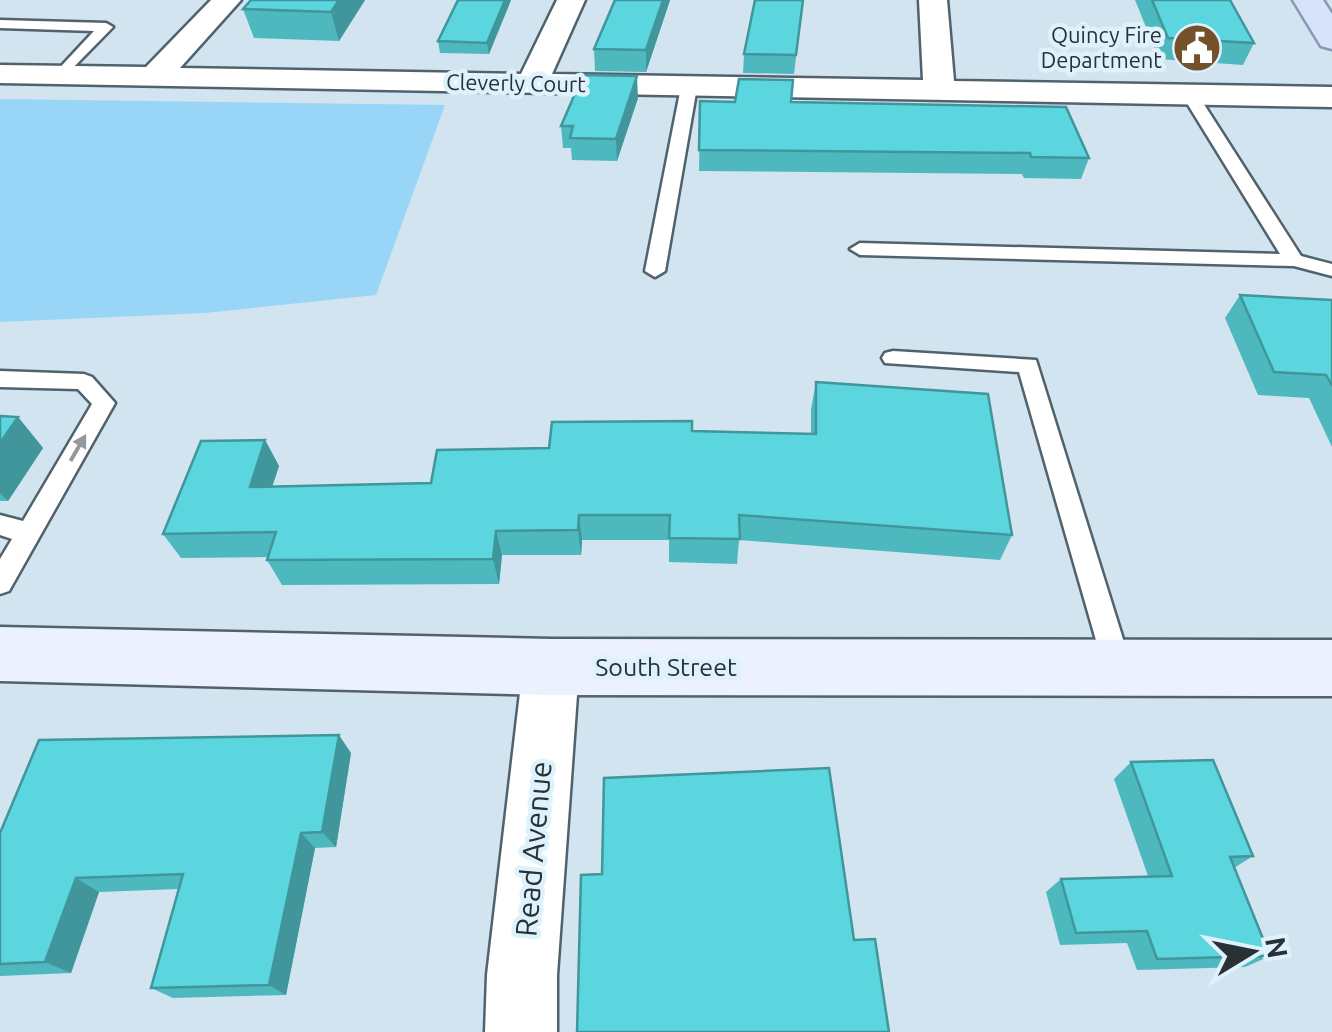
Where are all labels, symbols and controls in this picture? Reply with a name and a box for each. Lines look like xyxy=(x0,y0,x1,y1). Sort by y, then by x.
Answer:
place label: Quincy Fire Department xyxy=(1041,22,1162,72)
public building icon: Quincy Fire Department xyxy=(1171,22,1223,74)
street label: Cleverly Court xyxy=(446,69,586,96)
one-way arrow xyxy=(69,434,86,463)
street label: South Street xyxy=(595,653,737,681)
street label: Read Avenue xyxy=(508,760,558,938)
north arrow xyxy=(1202,902,1302,1002)
text: N xyxy=(1260,935,1294,961)

